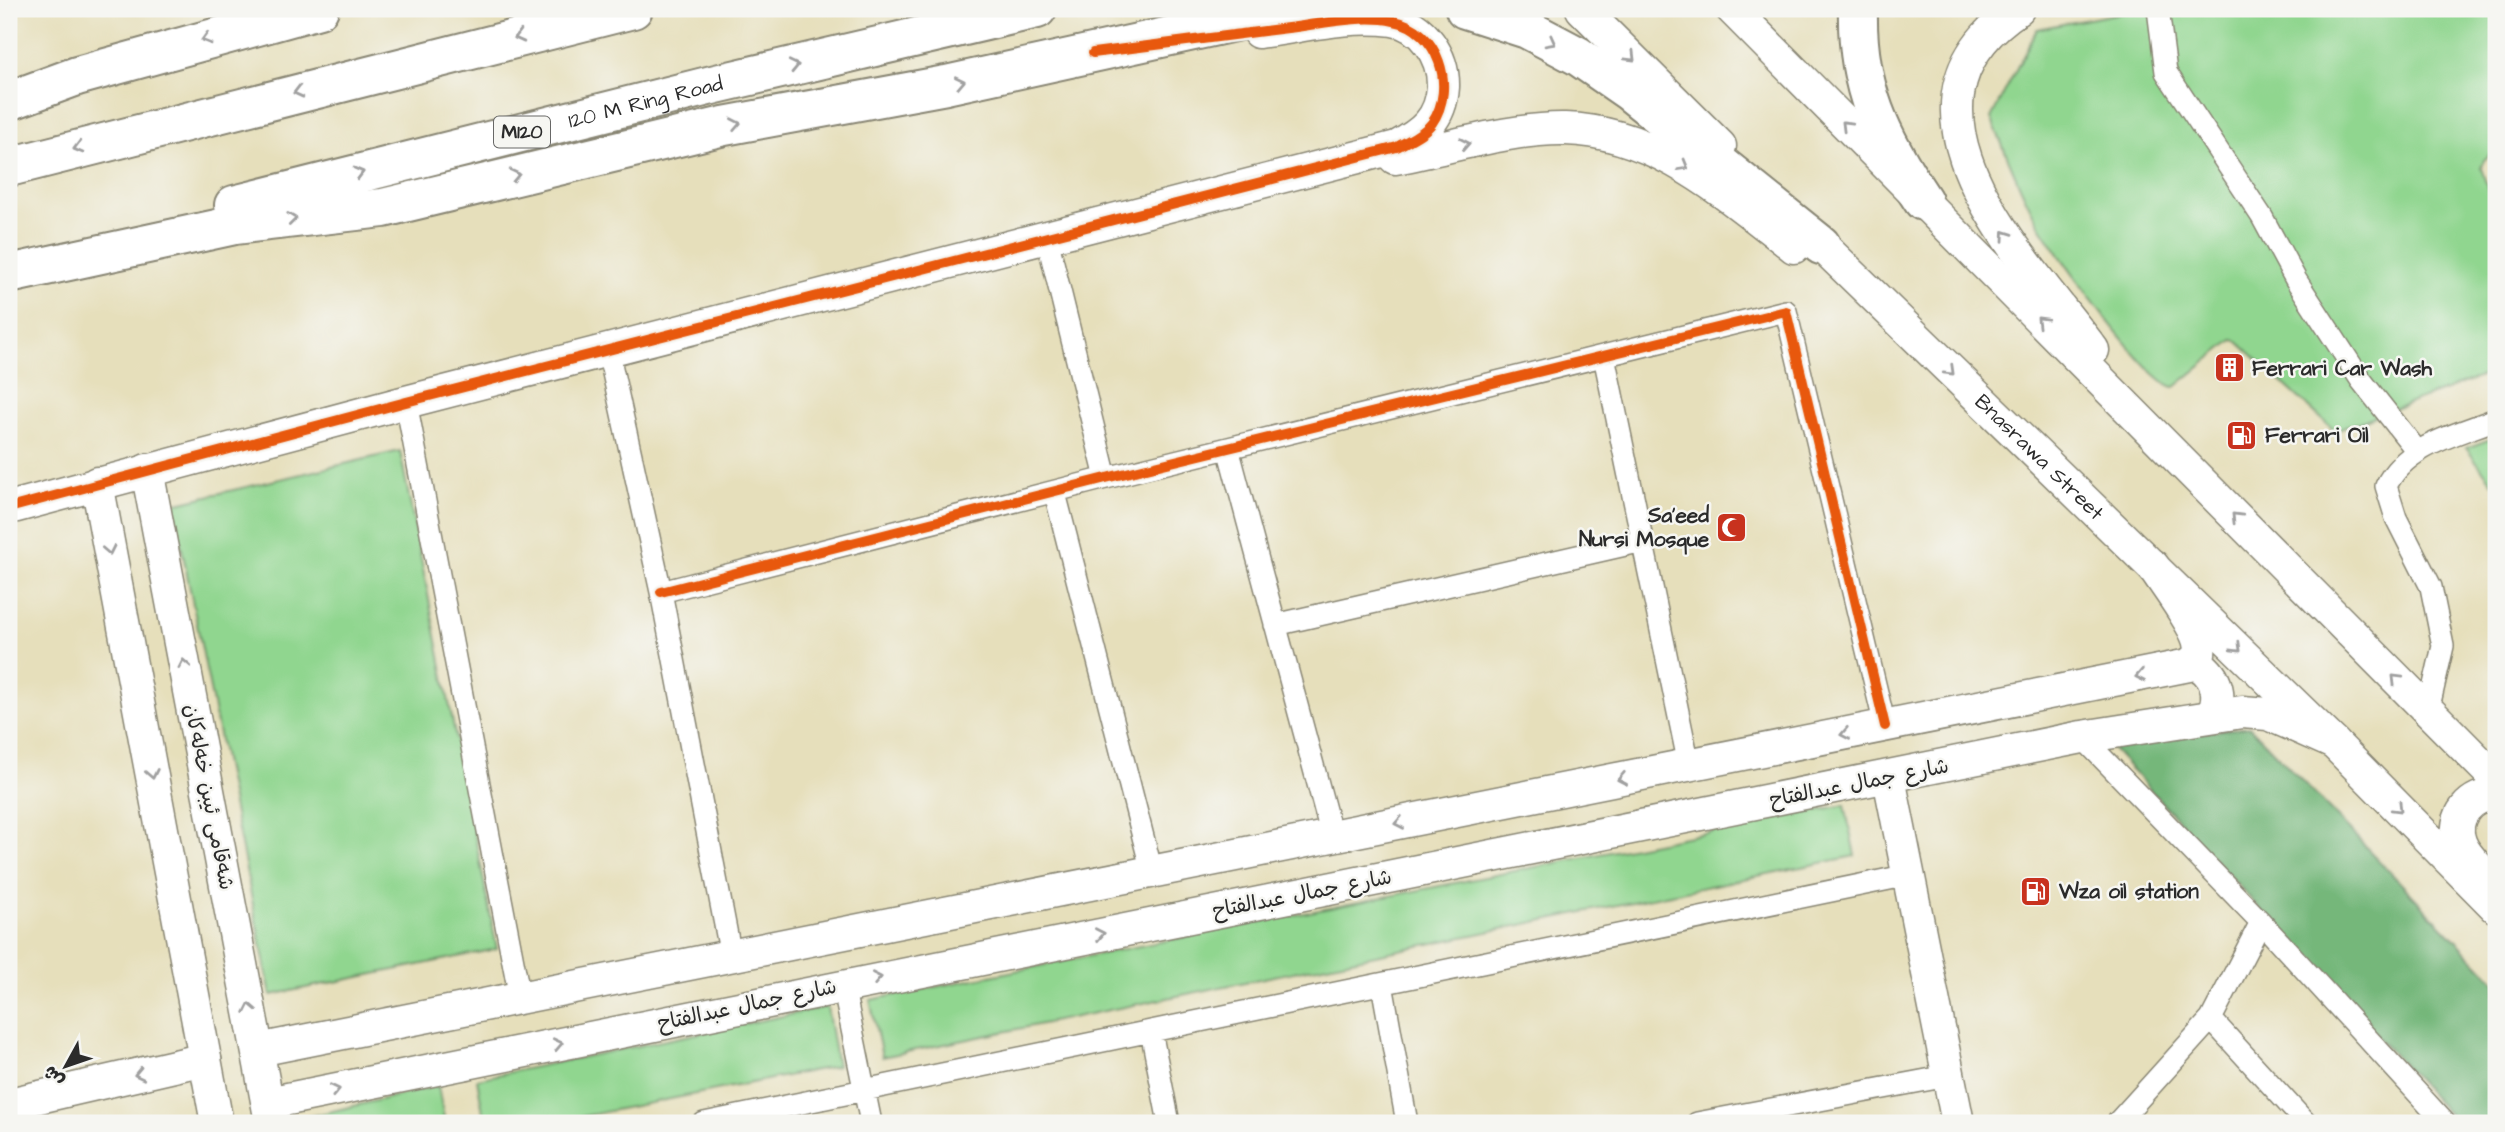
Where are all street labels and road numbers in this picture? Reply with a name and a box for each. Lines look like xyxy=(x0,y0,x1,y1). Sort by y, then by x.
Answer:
street label: 120 M Ring Road xyxy=(565,68,726,135)
road number: M120 xyxy=(494,116,550,148)
street label: Bnasrawa Street xyxy=(1968,387,2111,527)
street label: شەقامی ئیبن خەلەکان xyxy=(177,702,241,892)
street label: شارع جمال عبدالفتاح xyxy=(1767,751,1951,815)
street label: شارع جمال عبدالفتاح xyxy=(1210,862,1394,926)
street label: شارع جمال عبدالفتاح xyxy=(655,972,839,1038)

